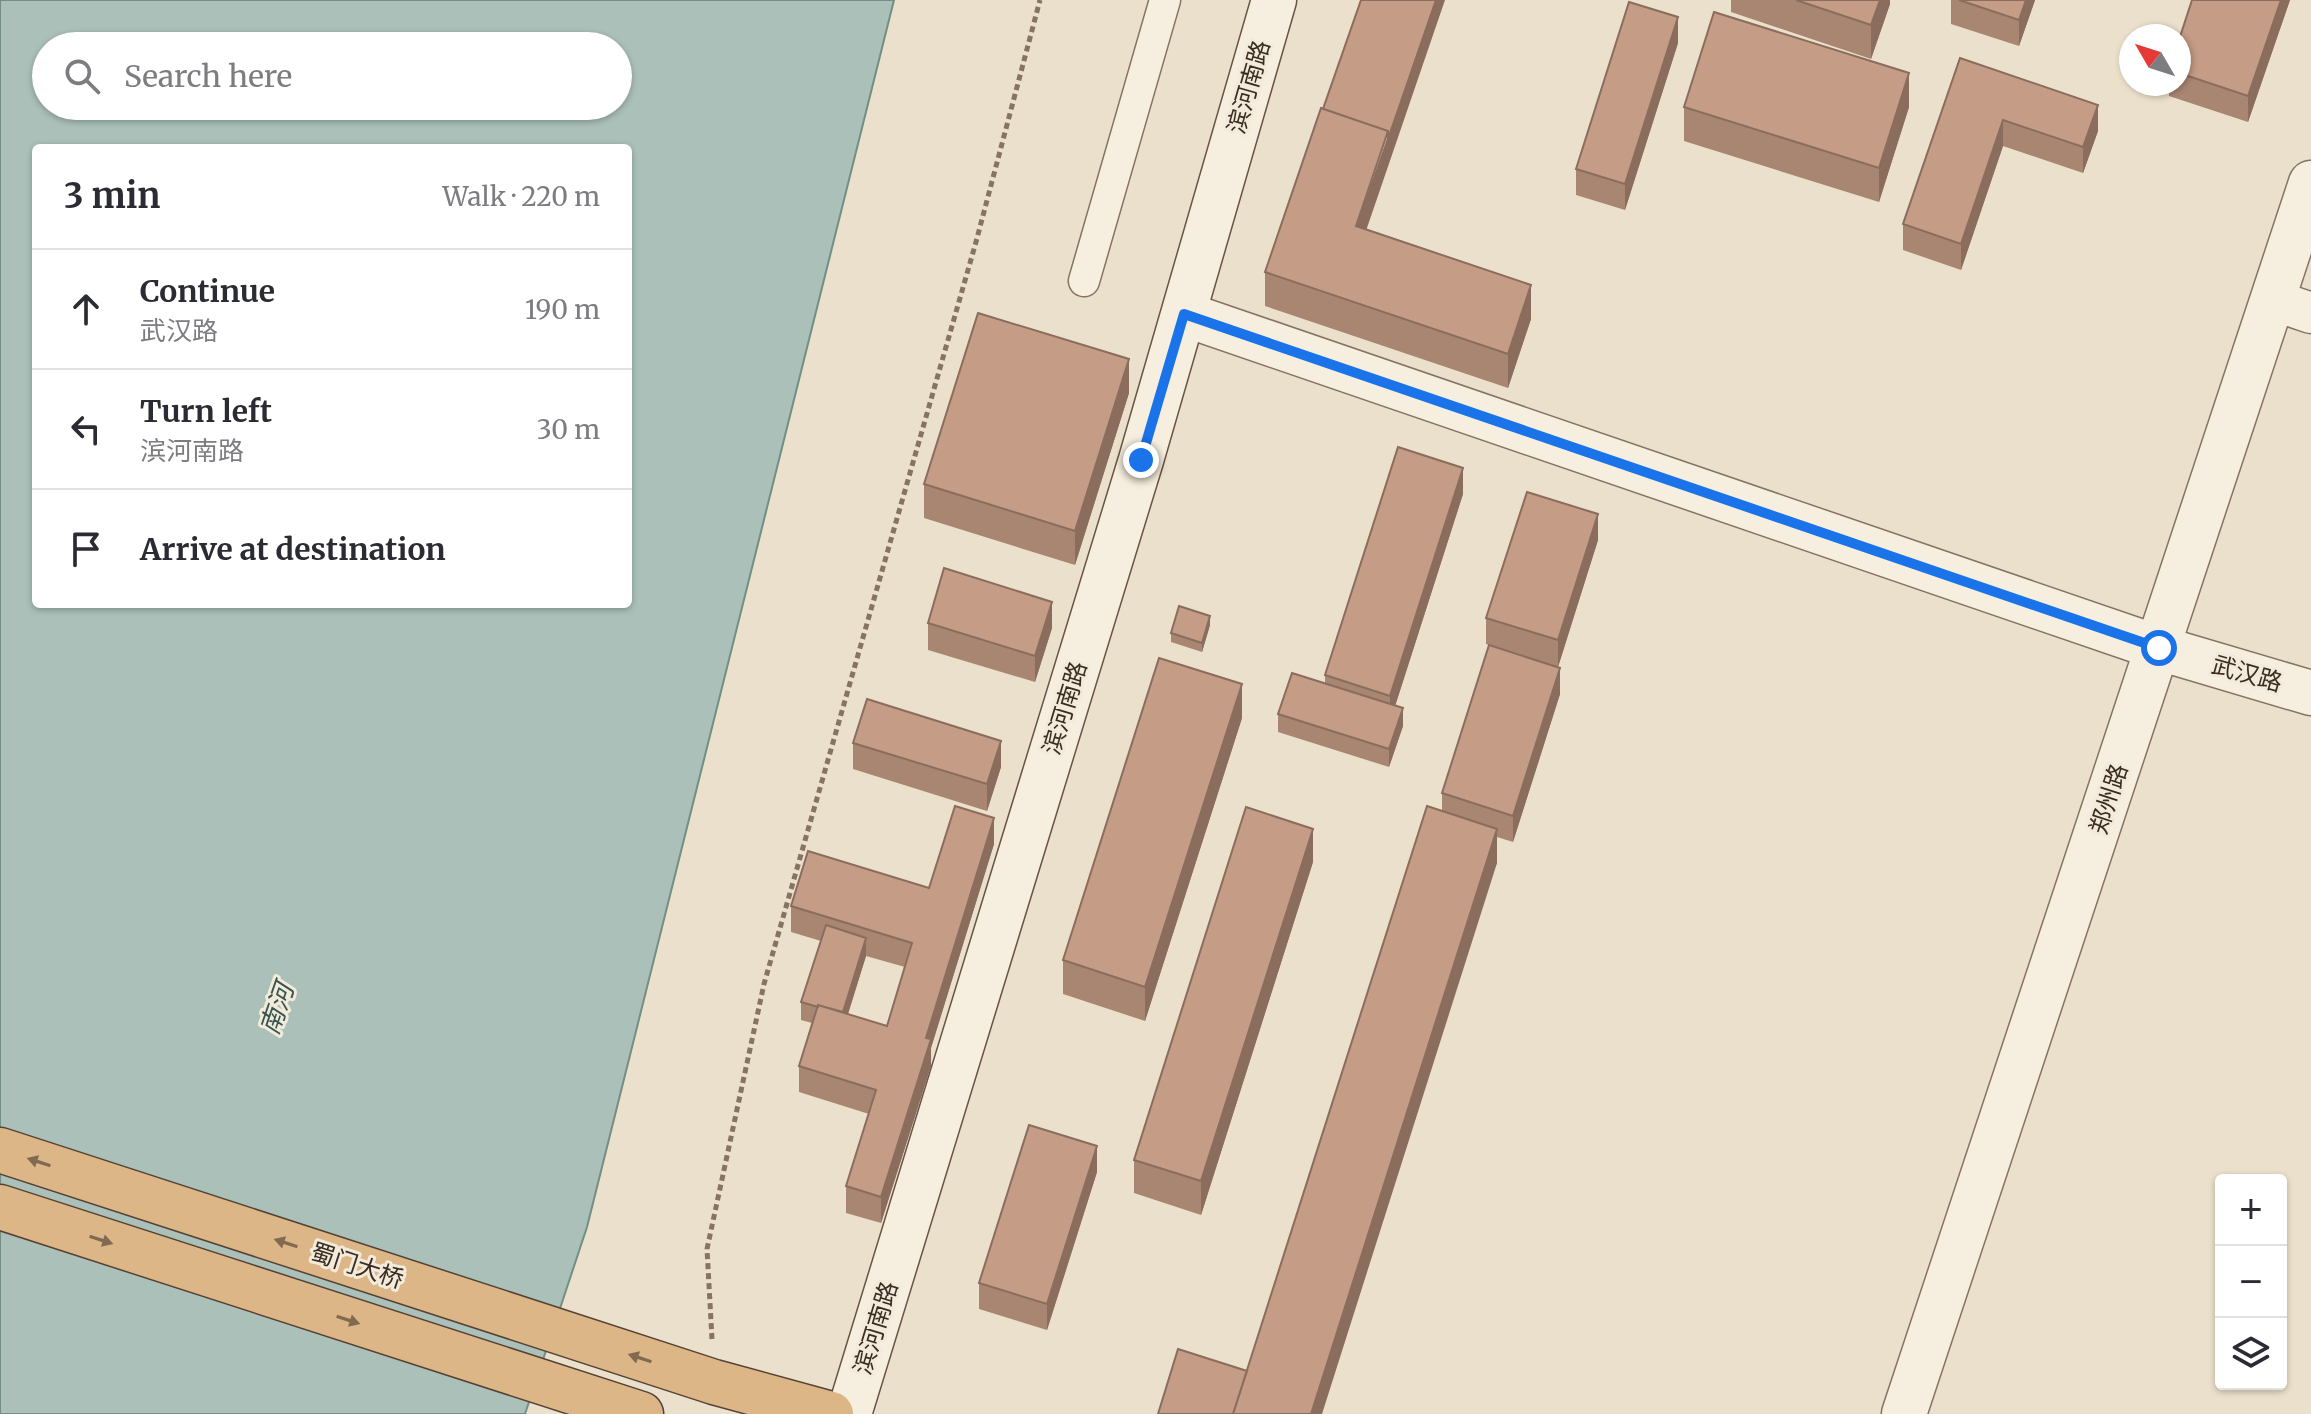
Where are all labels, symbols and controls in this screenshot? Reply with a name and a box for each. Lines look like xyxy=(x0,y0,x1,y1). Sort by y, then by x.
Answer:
north arrow xyxy=(2119,24,2191,96)
search box xyxy=(32,32,632,120)
street label: 滨河南路 xyxy=(1220,36,1277,137)
icon: search xyxy=(60,54,104,98)
text: Search here xyxy=(124,57,292,95)
text: 3 min xyxy=(64,175,160,217)
text: Walk · 220 m xyxy=(443,180,600,213)
text: Continue xyxy=(140,272,275,310)
icon: ahead xyxy=(64,287,108,331)
text: 190 m xyxy=(525,293,600,326)
text: 武汉路 xyxy=(140,314,218,347)
text: Turn left xyxy=(140,392,272,430)
icon: left xyxy=(64,407,108,451)
text: 30 m xyxy=(537,413,600,446)
text: 滨河南路 xyxy=(140,434,244,467)
route end xyxy=(1123,442,1159,478)
icon: arrive xyxy=(64,527,108,571)
text: Arrive at destination xyxy=(140,530,446,568)
route start xyxy=(2141,630,2177,666)
street label: 武汉路 xyxy=(2208,649,2286,698)
street label: 滨河南路 xyxy=(1036,657,1093,758)
street label: 郑州路 xyxy=(2083,760,2134,838)
water label: 南河 xyxy=(252,974,302,1039)
one-way arrow xyxy=(26,1156,50,1168)
map controls xyxy=(2215,1174,2287,1390)
button: + xyxy=(2215,1174,2287,1246)
one-way arrow xyxy=(89,1234,113,1247)
one-way arrow xyxy=(274,1236,298,1248)
street label: 蜀门大桥 xyxy=(307,1236,408,1295)
button: − xyxy=(2215,1246,2287,1318)
street label: 滨河南路 xyxy=(847,1277,904,1378)
one-way arrow xyxy=(337,1314,361,1326)
button: layers xyxy=(2215,1318,2287,1390)
one-way arrow xyxy=(627,1351,651,1364)

